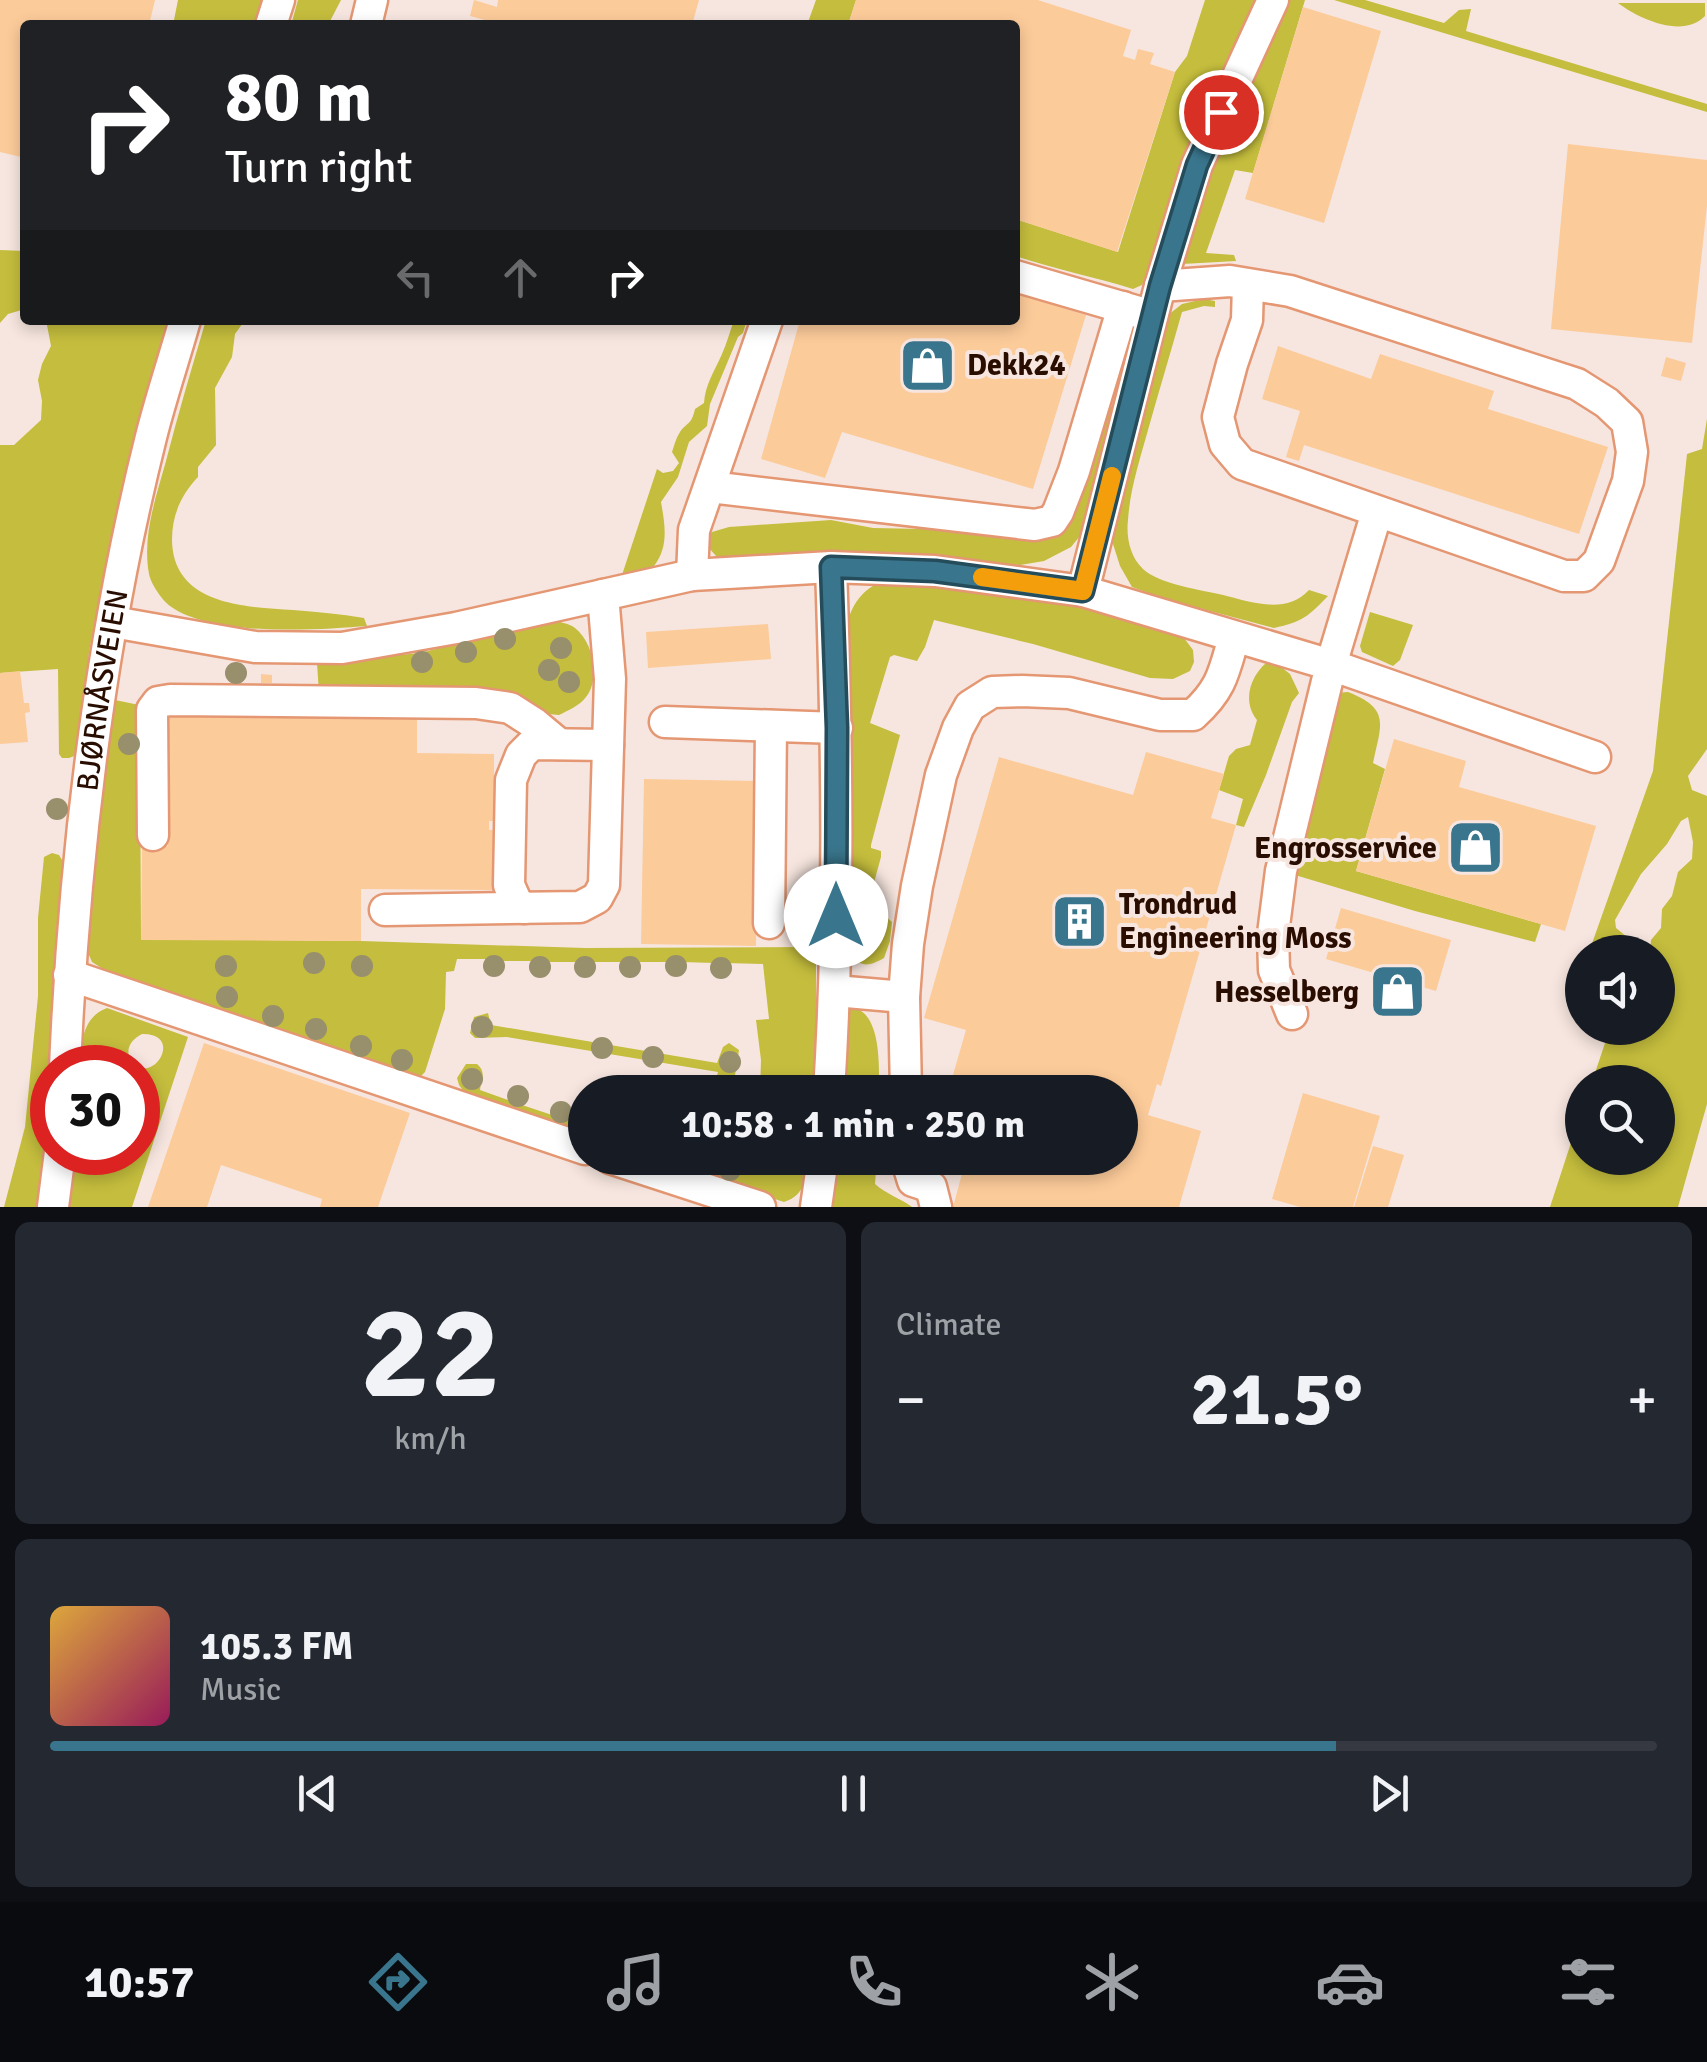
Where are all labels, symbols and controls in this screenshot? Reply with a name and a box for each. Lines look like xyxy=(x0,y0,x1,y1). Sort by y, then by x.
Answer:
text: 80 m xyxy=(225,54,373,140)
icon: right xyxy=(60,60,190,190)
pin xyxy=(1179,70,1264,155)
icon: arrive xyxy=(1194,85,1249,140)
text: Turn right xyxy=(225,140,413,195)
icon: left xyxy=(388,250,443,305)
icon: ahead xyxy=(493,250,548,305)
icon: right xyxy=(598,250,653,305)
shop icon: Dekk24 xyxy=(898,335,958,395)
place label: Dekk24 xyxy=(967,347,1066,384)
street label: BJØRNÅSVEIEN xyxy=(69,586,136,793)
shop icon: Engrosservice xyxy=(1446,818,1506,878)
place label: Engrosservice xyxy=(1254,830,1437,867)
position arrow xyxy=(784,864,888,968)
place label: Trondrud Engineering Moss xyxy=(1119,886,1352,957)
building icon: Trondrud Engineering Moss xyxy=(1050,891,1110,951)
map controls xyxy=(1565,935,1675,1175)
button: sound xyxy=(1565,935,1675,1045)
shop icon: Hesselberg xyxy=(1368,962,1428,1022)
place label: Hesselberg xyxy=(1214,974,1359,1011)
speed limit sign: 30 xyxy=(30,1045,160,1175)
button: search xyxy=(1565,1065,1675,1175)
text: 10:58 · 1 min · 250 m xyxy=(681,1101,1025,1148)
text: 22 xyxy=(360,1274,501,1434)
text: Climate xyxy=(896,1305,1002,1344)
text: 21.5° xyxy=(1190,1353,1363,1446)
text: − xyxy=(896,1366,926,1434)
text: + xyxy=(1627,1366,1657,1434)
text: km/h xyxy=(394,1419,467,1458)
text: 105.3 FM xyxy=(200,1623,353,1670)
text: Music xyxy=(200,1670,281,1709)
icon: previous xyxy=(290,1766,345,1821)
icon: pause xyxy=(826,1766,881,1821)
icon: next xyxy=(1362,1766,1417,1821)
icon: directions xyxy=(363,1947,433,2017)
icon: music xyxy=(601,1947,671,2017)
icon: phone xyxy=(839,1947,909,2017)
icon: climate xyxy=(1077,1947,1147,2017)
icon: car xyxy=(1315,1947,1385,2017)
icon: filters xyxy=(1553,1947,1623,2017)
text: 10:57 xyxy=(84,1955,194,2010)

